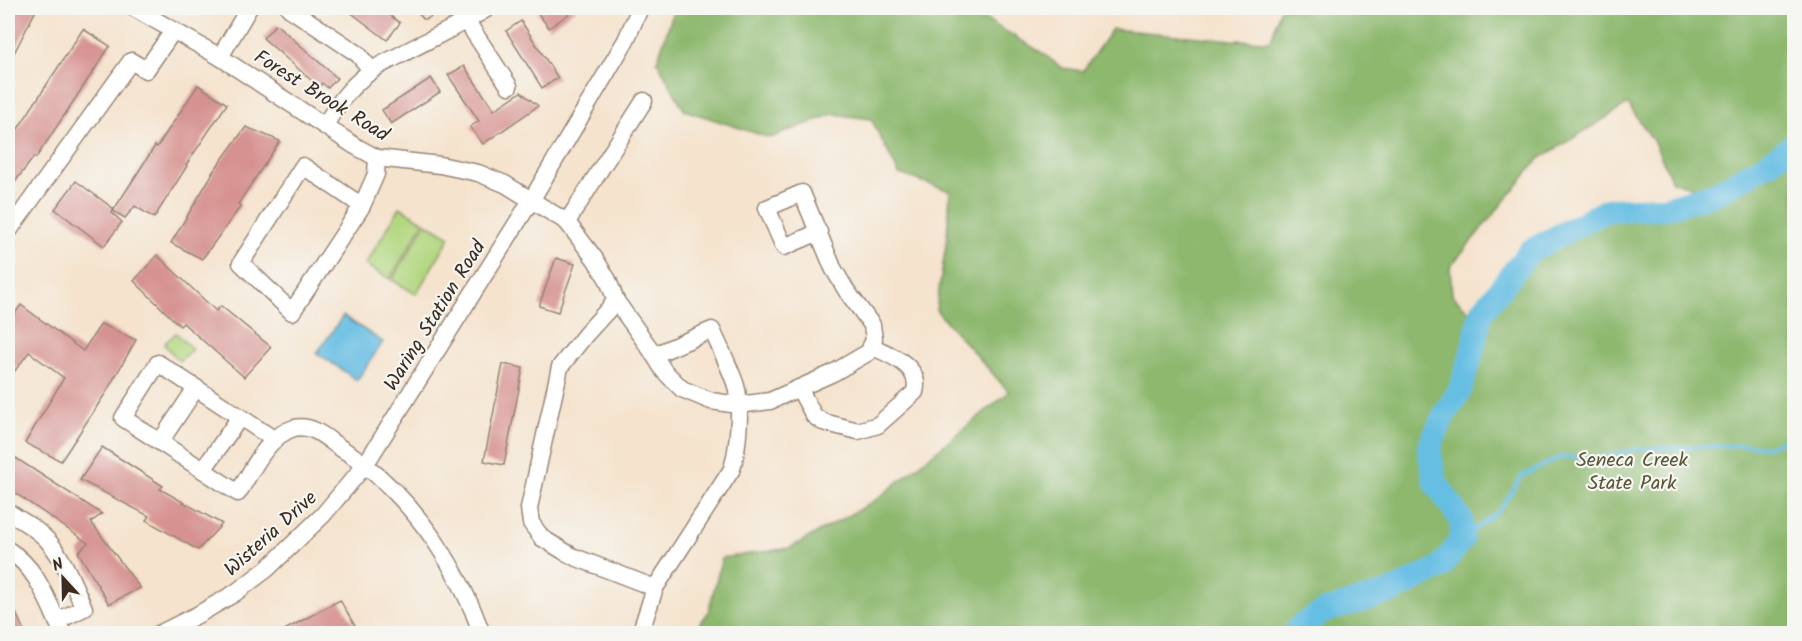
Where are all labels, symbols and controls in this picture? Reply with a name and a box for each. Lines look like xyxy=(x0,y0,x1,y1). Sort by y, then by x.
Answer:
street label: Forest Brook Road xyxy=(247,42,396,152)
street label: Waring Station Road xyxy=(376,234,496,398)
park label: Seneca Creek State Park xyxy=(1576,445,1688,500)
street label: Wisteria Drive xyxy=(217,484,325,585)
north arrow xyxy=(33,548,93,608)
text: N xyxy=(49,552,67,579)

